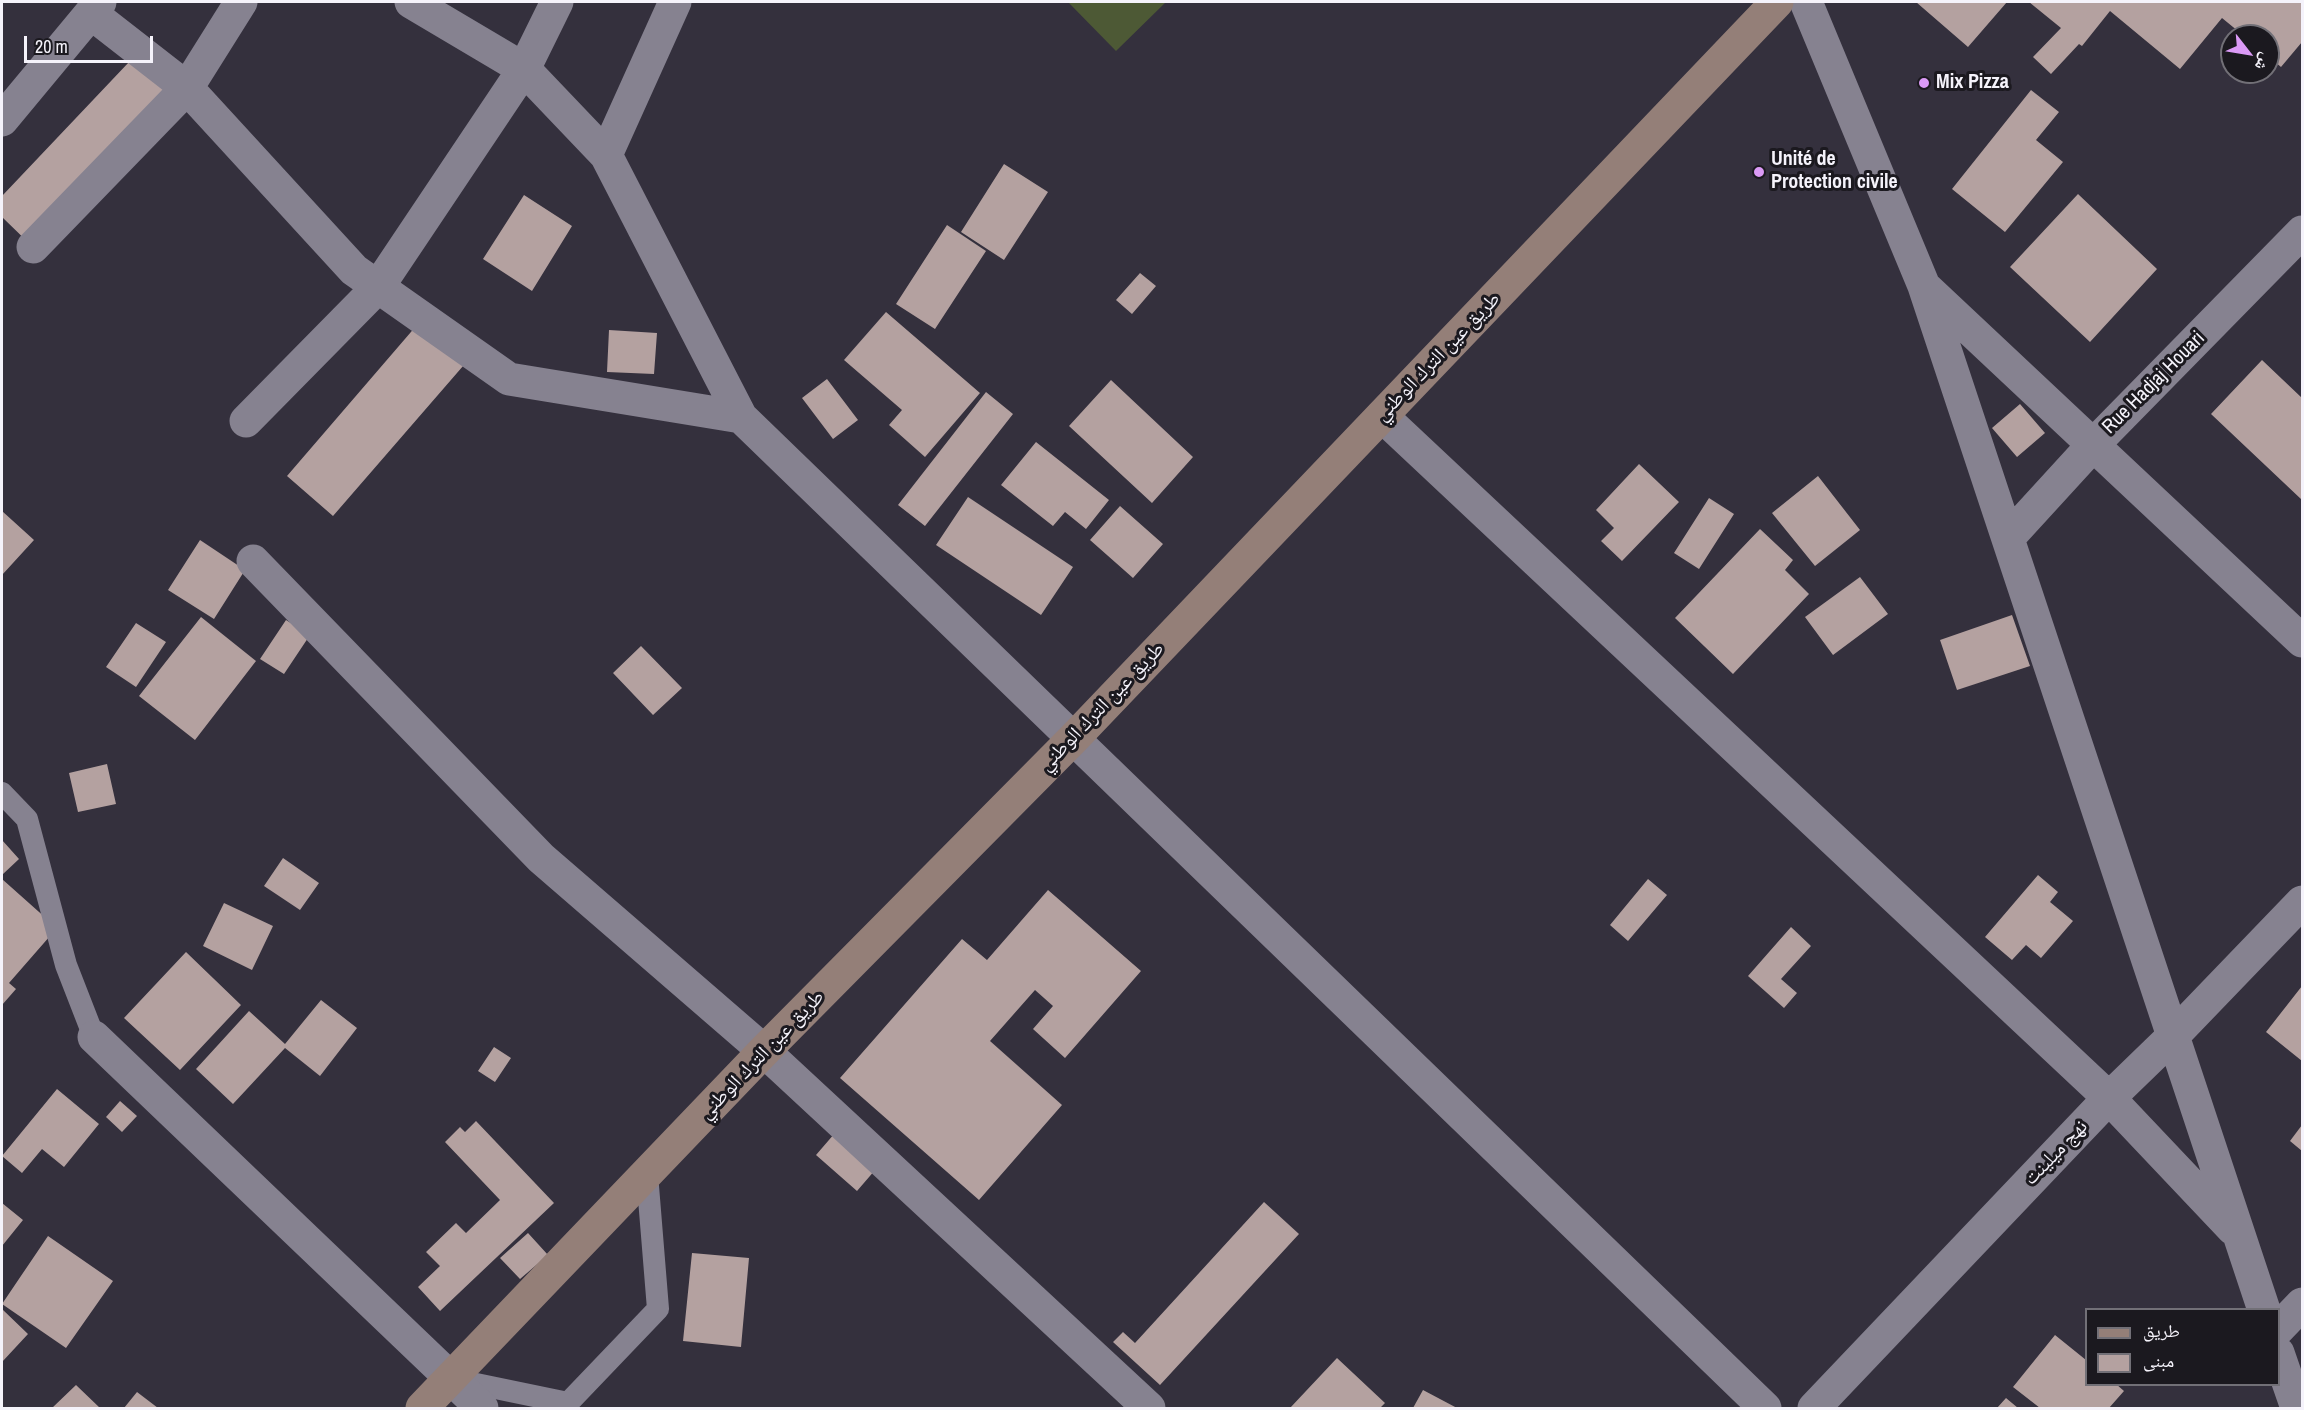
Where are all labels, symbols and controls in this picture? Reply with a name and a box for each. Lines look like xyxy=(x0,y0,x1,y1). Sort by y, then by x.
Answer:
scale bar xyxy=(27,24,156,62)
north arrow xyxy=(2220,24,2280,84)
text: 20 m xyxy=(35,34,68,59)
text: ش xyxy=(2250,49,2278,75)
place label: Mix Pizza xyxy=(1936,71,2009,95)
marker: Mix Pizza xyxy=(1917,76,1931,90)
place label: Unité de Protection civile xyxy=(1771,148,1898,195)
marker: Unité de Protection civile xyxy=(1752,165,1766,179)
street label: طريق عين الترك الوطني xyxy=(1370,287,1506,427)
street label: Rue Hadjaj Houari xyxy=(2098,327,2210,439)
street label: طريق عين الترك الوطني xyxy=(1034,637,1170,777)
street label: طريق عين الترك الوطني xyxy=(694,985,830,1125)
street label: نهج ميلينت xyxy=(2019,1115,2093,1191)
legend xyxy=(2085,1308,2280,1386)
text: طريق xyxy=(2143,1318,2180,1343)
text: مبنى xyxy=(2143,1348,2174,1373)

